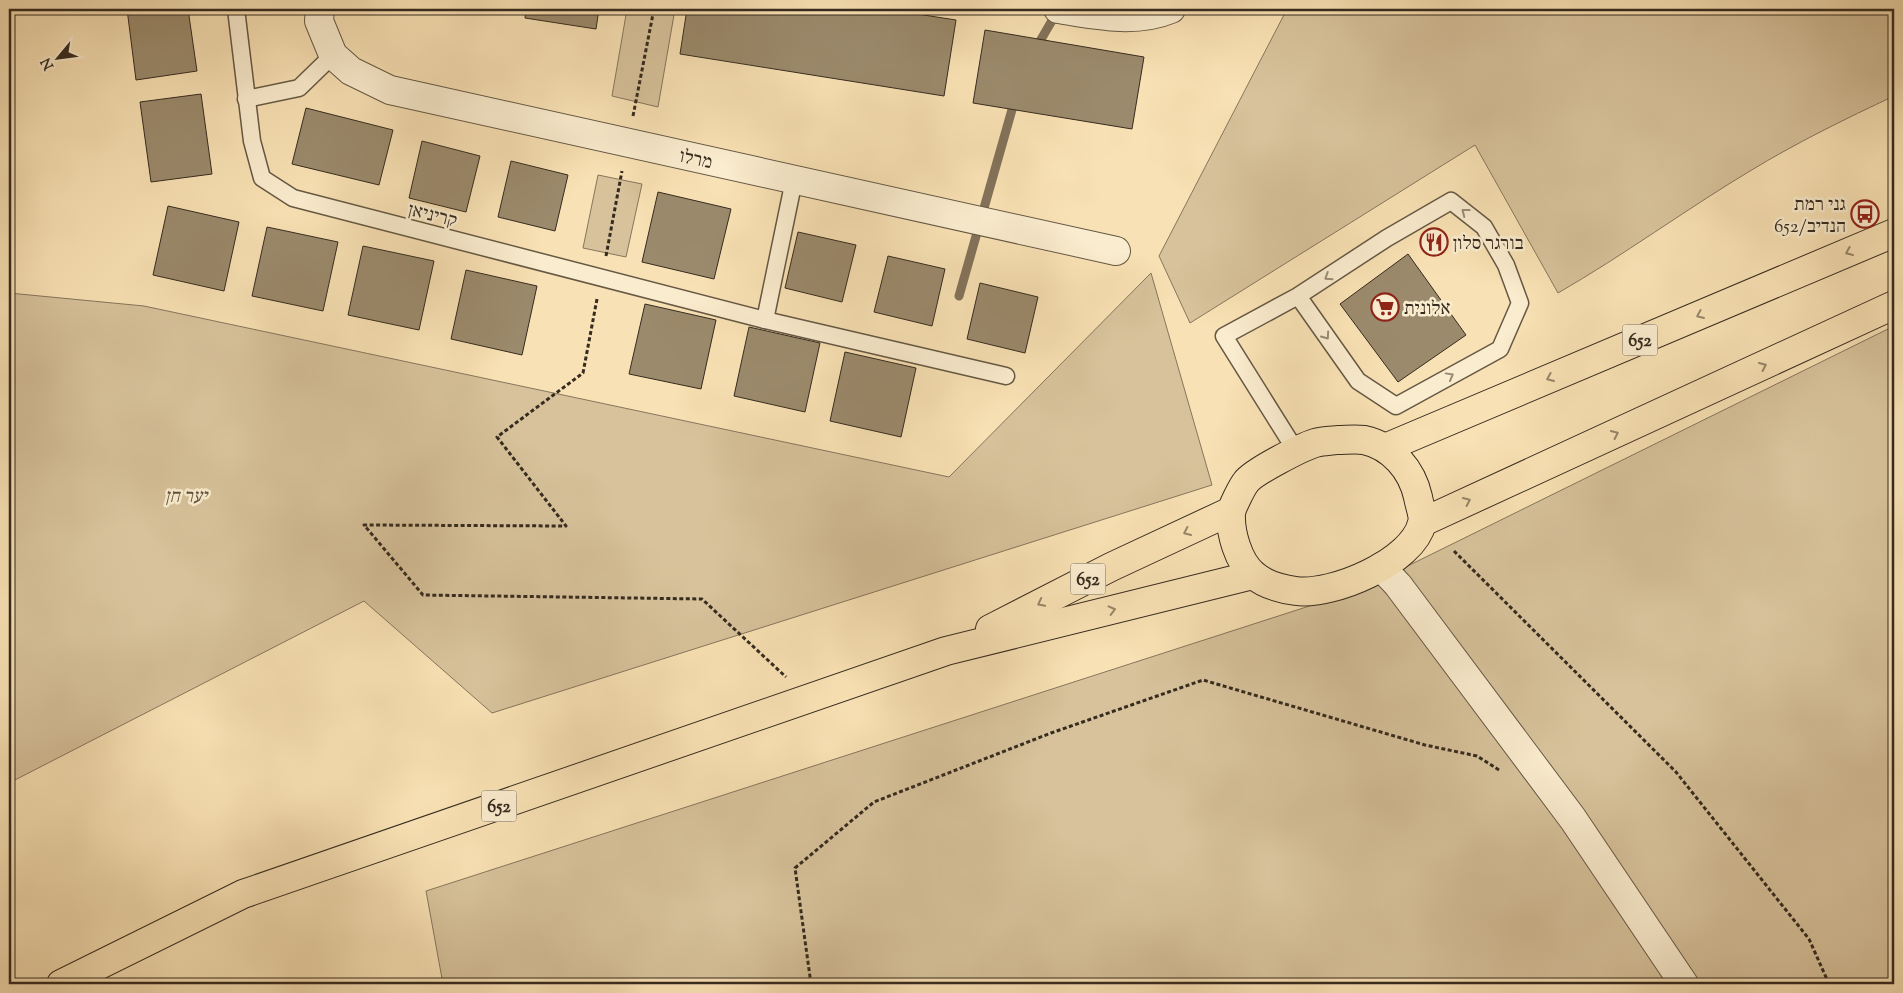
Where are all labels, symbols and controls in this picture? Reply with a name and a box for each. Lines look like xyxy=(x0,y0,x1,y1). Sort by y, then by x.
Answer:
north arrow xyxy=(32,32,82,82)
text: N xyxy=(37,54,60,73)
street label: מרלו xyxy=(676,144,715,177)
place label: גני רמת הנדיב/652 xyxy=(1774,192,1846,241)
street label: קריניאן xyxy=(405,197,460,236)
bus stop icon: גני רמת הנדיב/652 xyxy=(1850,199,1880,229)
one-way arrow xyxy=(1462,210,1471,218)
restaurant icon: בורגר סלון xyxy=(1419,227,1449,257)
place label: בורגר סלון xyxy=(1453,231,1524,258)
one-way arrow xyxy=(1845,246,1854,256)
one-way arrow xyxy=(1324,271,1333,280)
supermarket icon: אלונית xyxy=(1370,292,1400,322)
place label: אלונית xyxy=(1404,296,1451,323)
one-way arrow xyxy=(1696,309,1705,320)
road number: 652 xyxy=(1622,324,1658,356)
one-way arrow xyxy=(1320,330,1329,340)
one-way arrow xyxy=(1758,361,1767,372)
one-way arrow xyxy=(1546,372,1555,383)
one-way arrow xyxy=(1445,373,1454,383)
one-way arrow xyxy=(1610,429,1619,440)
park label: יער חן xyxy=(165,484,209,511)
one-way arrow xyxy=(1462,497,1471,508)
one-way arrow xyxy=(1183,526,1192,536)
road number: 652 xyxy=(1070,564,1106,594)
one-way arrow xyxy=(1037,597,1046,607)
one-way arrow xyxy=(1108,605,1117,616)
road number: 652 xyxy=(482,790,516,821)

